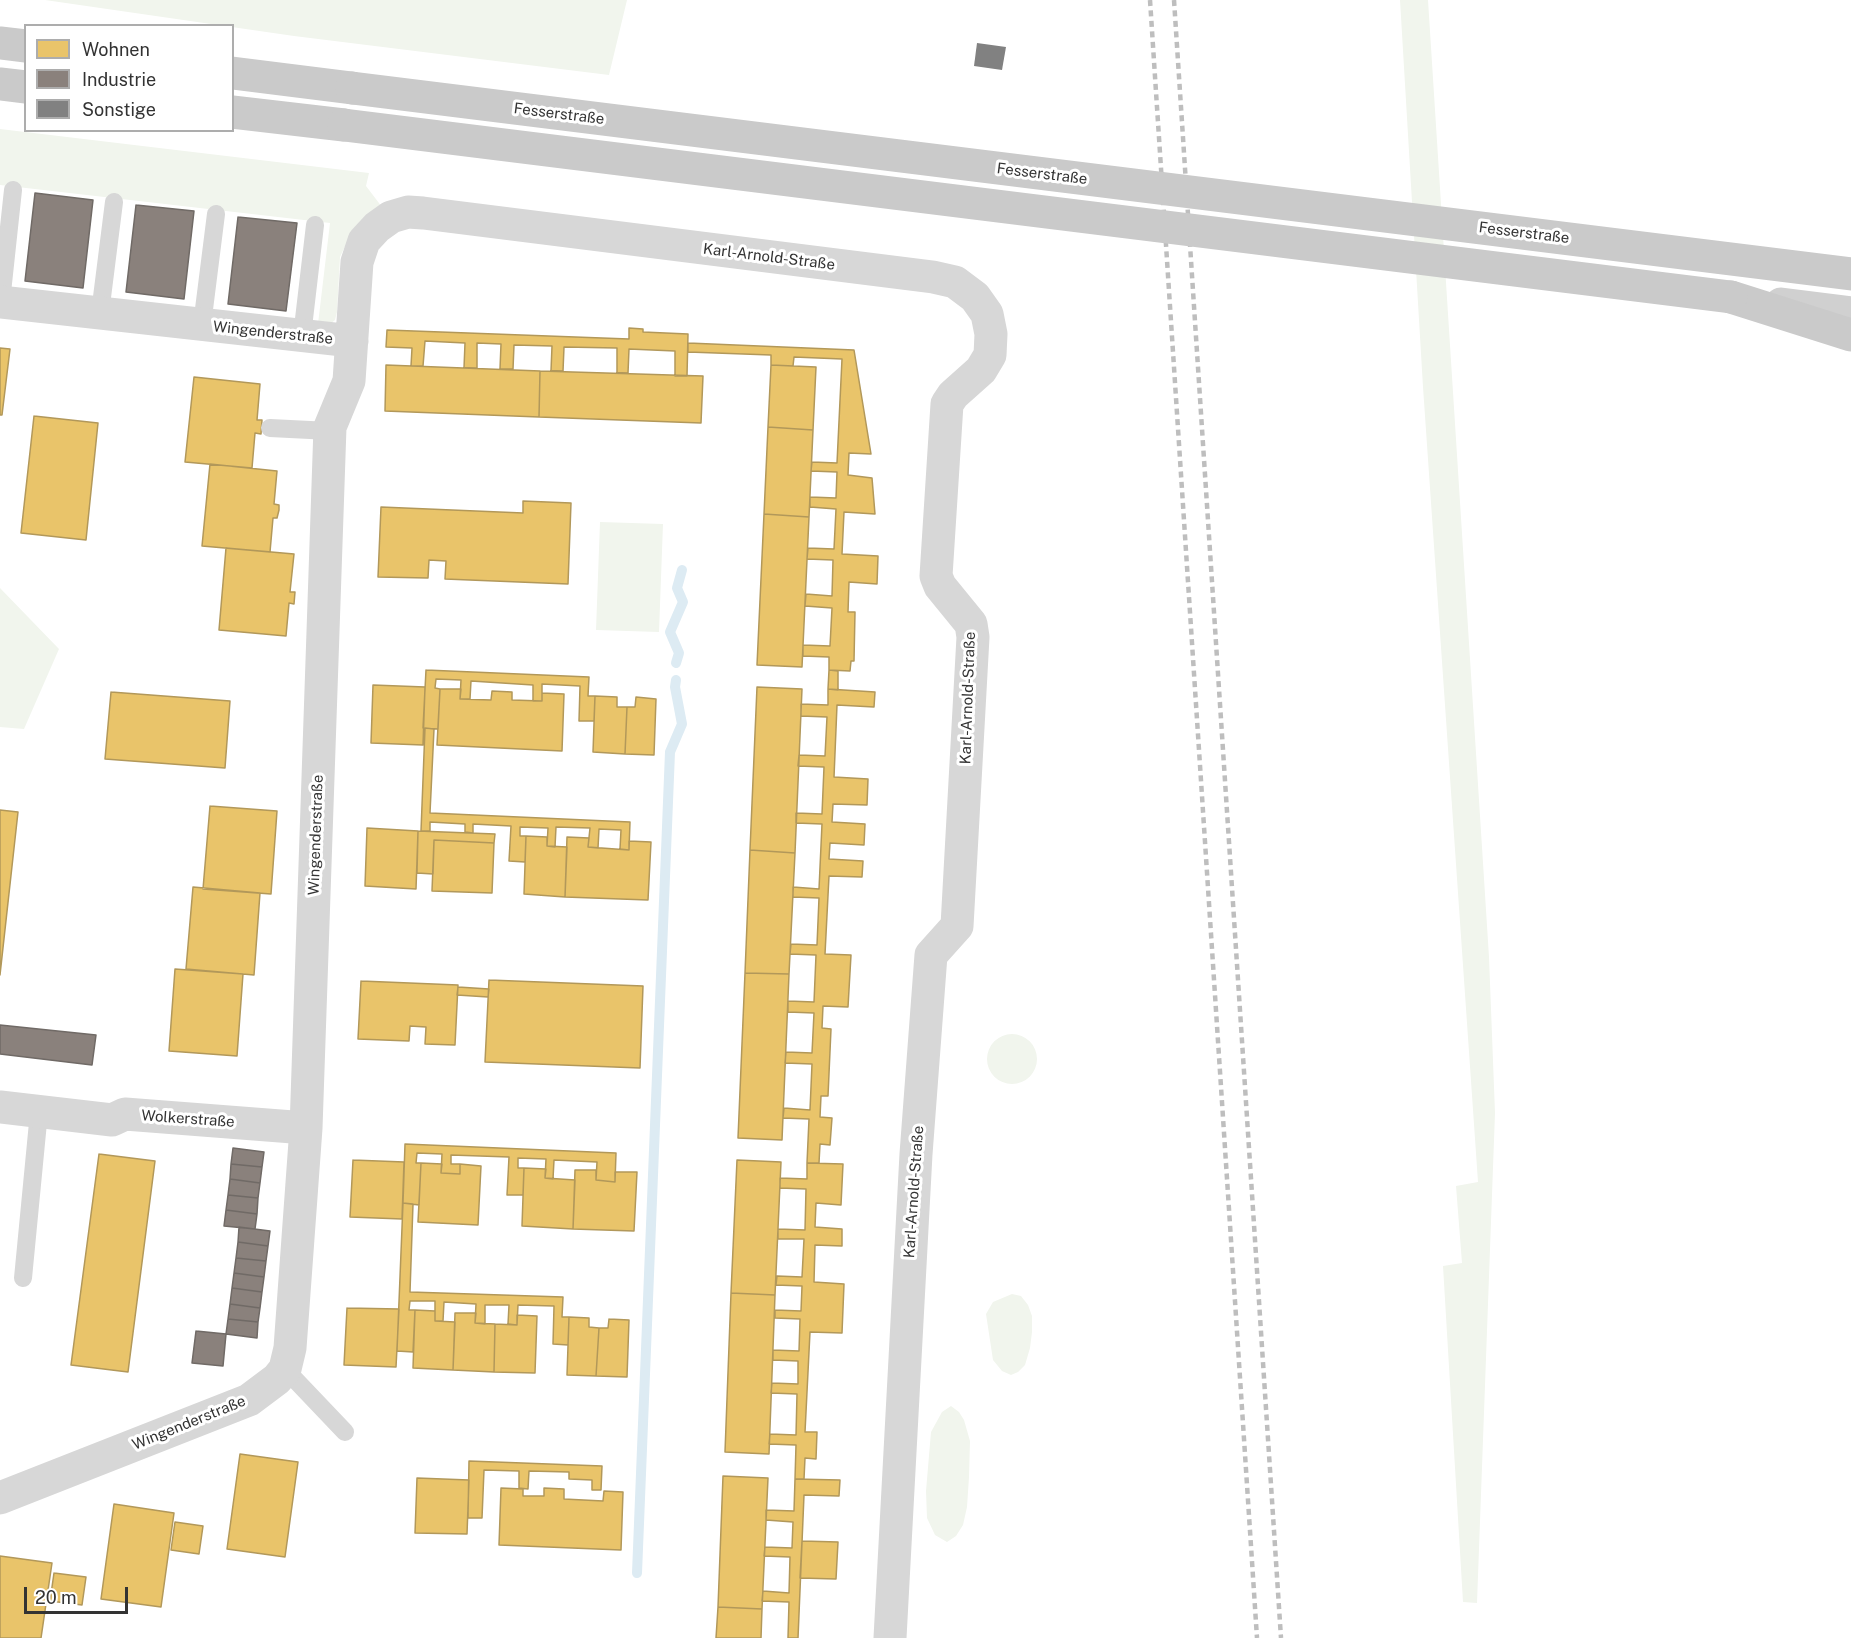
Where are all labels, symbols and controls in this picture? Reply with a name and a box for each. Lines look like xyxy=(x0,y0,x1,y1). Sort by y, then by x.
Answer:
legend xyxy=(24,24,234,132)
text: Wohnen xyxy=(82,39,150,60)
text: Industrie xyxy=(82,69,156,90)
text: Sonstige xyxy=(82,99,156,120)
street label: Fesserstraße xyxy=(513,100,605,128)
street label: Fesserstraße xyxy=(996,160,1088,188)
street label: Fesserstraße xyxy=(1478,219,1570,247)
street label: Karl-Arnold-Straße xyxy=(702,240,836,274)
street label: Wingenderstraße xyxy=(212,318,334,348)
street label: Karl-Arnold-Straße xyxy=(957,631,979,765)
street label: Wingenderstraße xyxy=(305,774,327,896)
street label: Wolkerstraße xyxy=(141,1107,235,1131)
street label: Karl-Arnold-Straße xyxy=(900,1125,928,1259)
street label: Wingenderstraße xyxy=(130,1392,248,1454)
scale bar xyxy=(27,1575,130,1613)
text: 20 m xyxy=(35,1587,77,1608)

